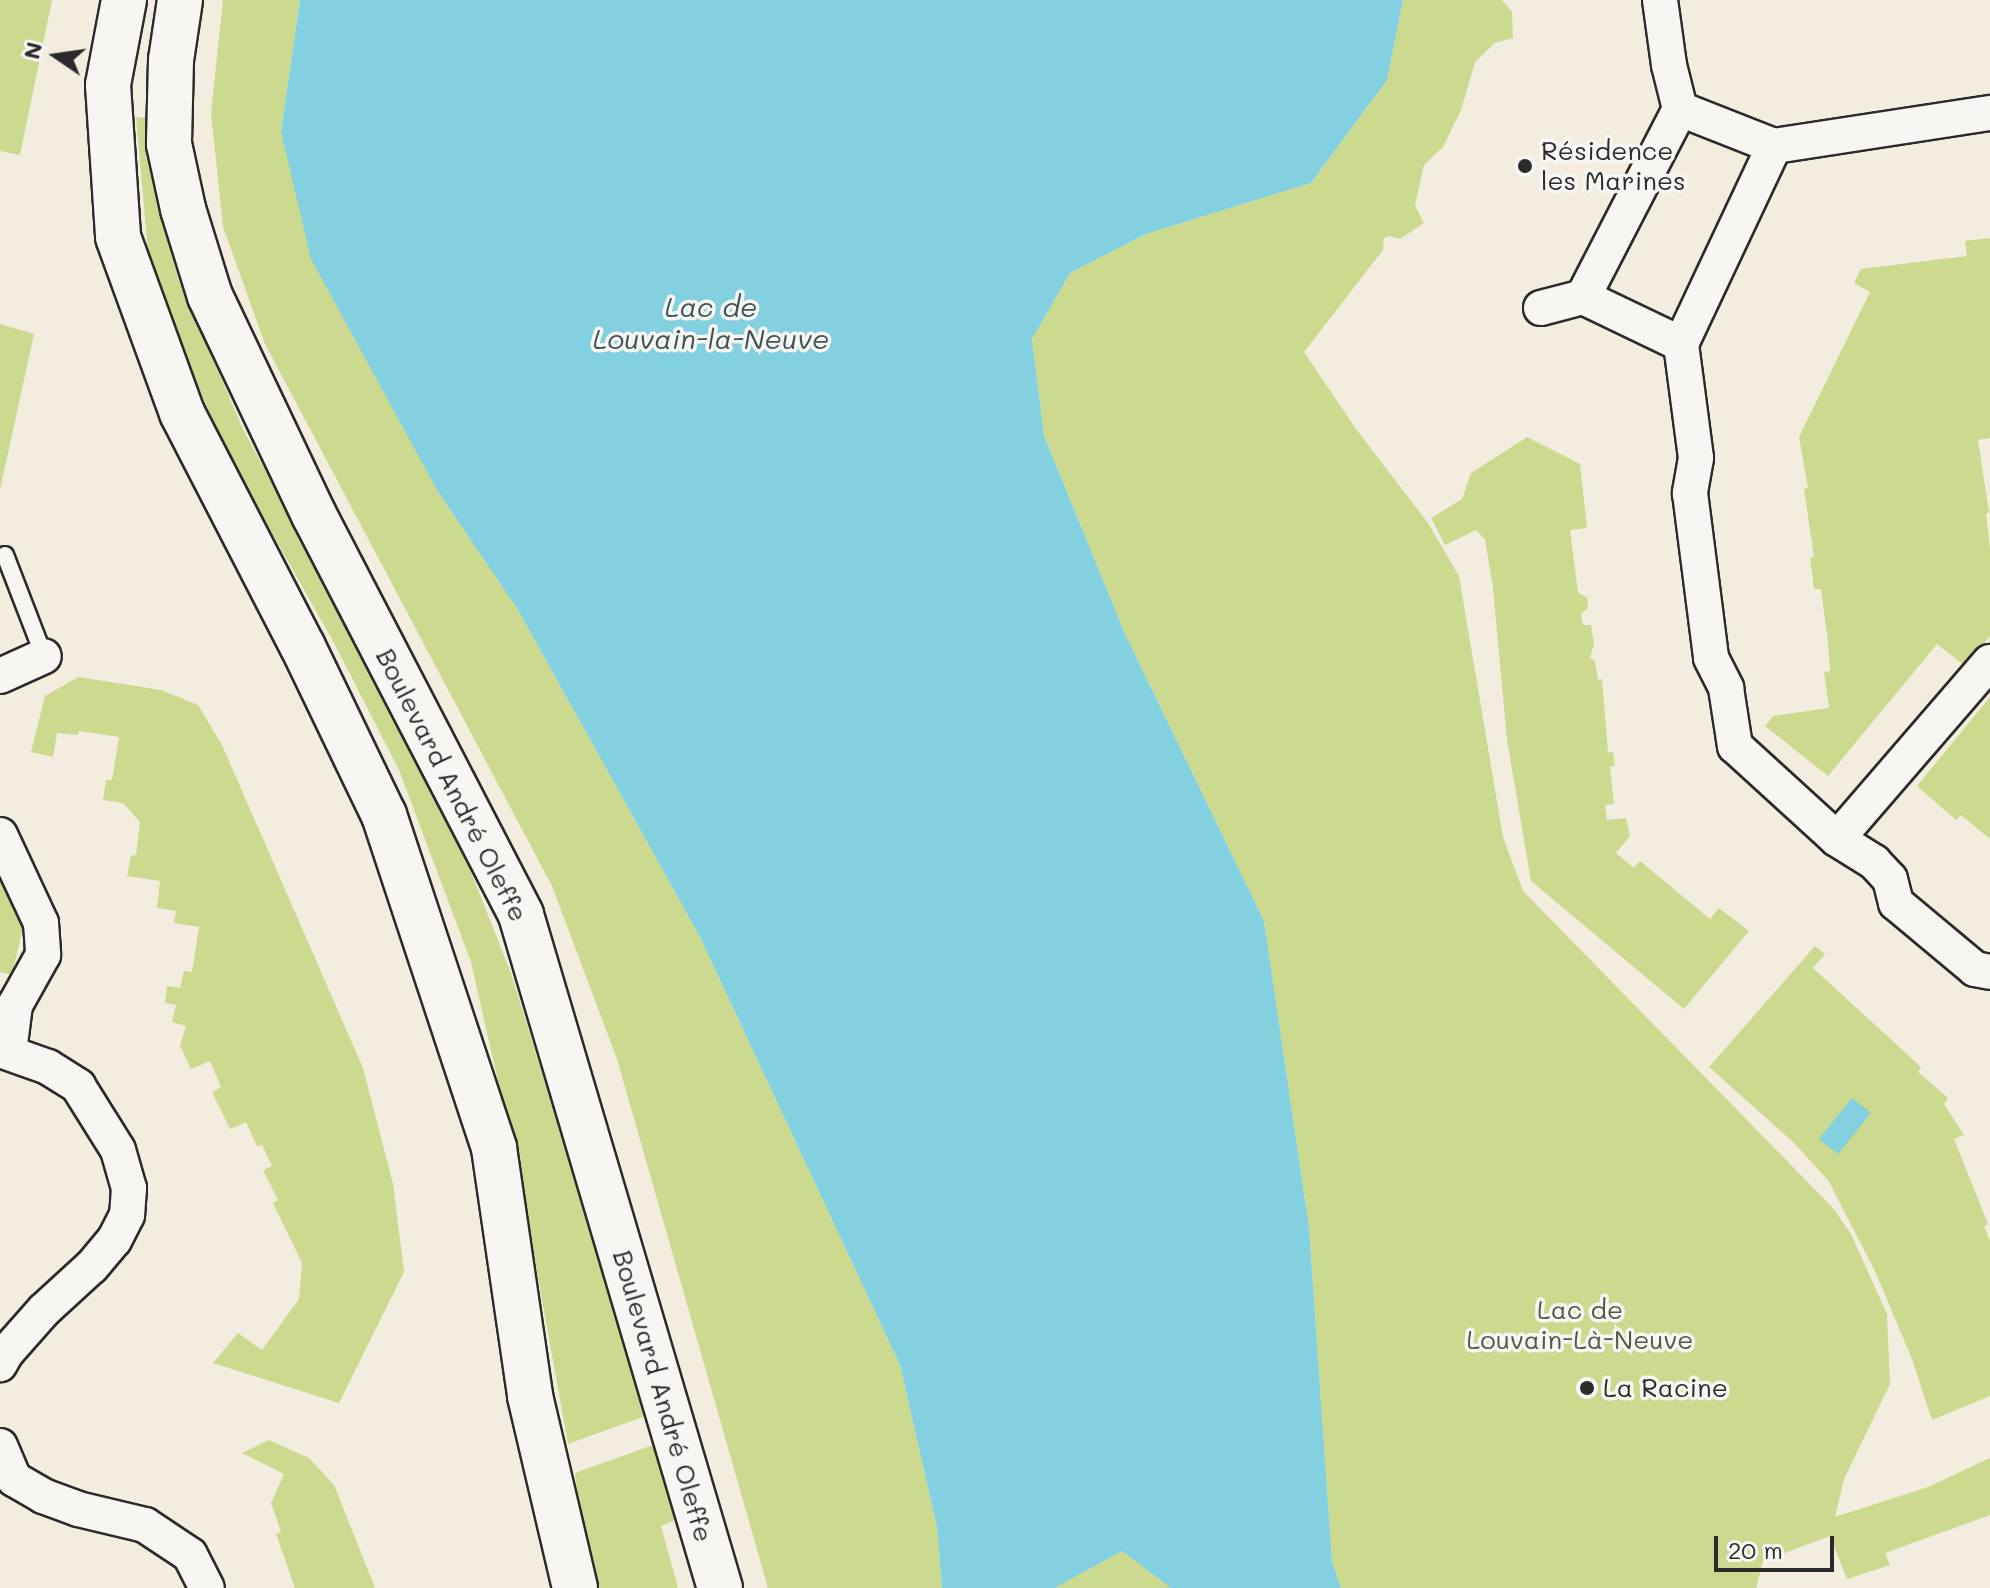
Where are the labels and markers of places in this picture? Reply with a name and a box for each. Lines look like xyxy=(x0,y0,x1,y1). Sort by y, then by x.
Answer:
place label: Résidence les Marines xyxy=(1541,135,1686,196)
marker: Résidence les Marines xyxy=(1516,157,1534,175)
place label: La Racine xyxy=(1603,1372,1728,1404)
marker: La Racine xyxy=(1578,1379,1596,1397)

